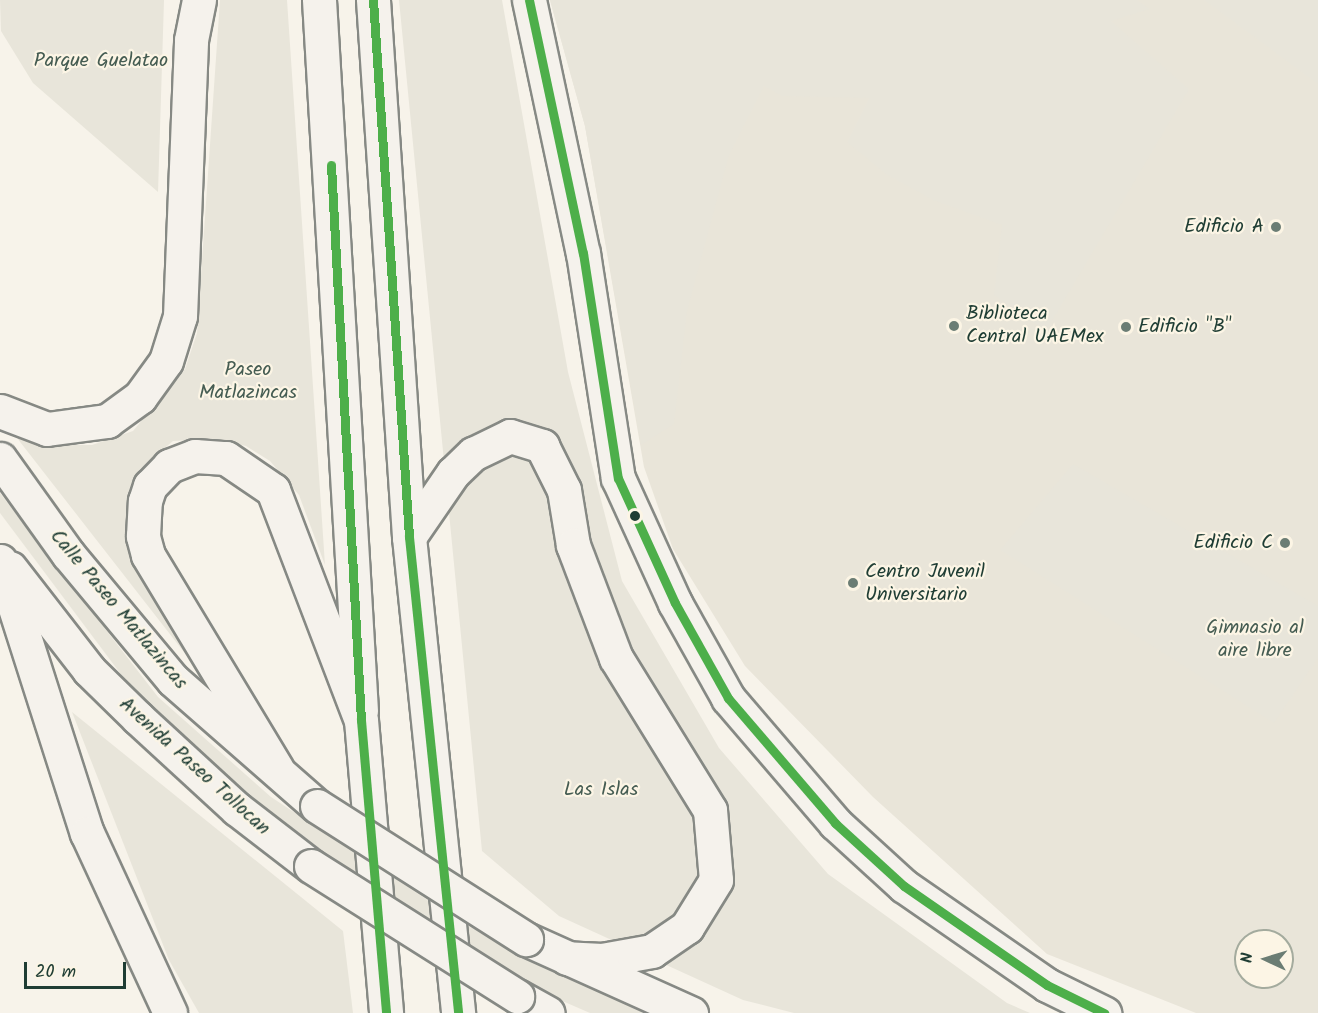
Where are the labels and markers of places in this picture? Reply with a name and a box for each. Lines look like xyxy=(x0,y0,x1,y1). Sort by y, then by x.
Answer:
place label: Edificio A xyxy=(1184,215,1264,239)
marker: Edificio A xyxy=(1269,220,1283,234)
place label: Biblioteca Central UAEMex xyxy=(966,302,1103,349)
place label: Edificio "B" xyxy=(1138,315,1232,339)
marker: Biblioteca Central UAEMex xyxy=(947,319,961,333)
marker: Edificio "B" xyxy=(1119,320,1133,334)
unlabelled marker xyxy=(629,510,641,522)
place label: Edificio C xyxy=(1193,531,1273,555)
marker: Edificio C xyxy=(1278,536,1292,550)
place label: Centro Juvenil Universitario xyxy=(865,560,985,607)
marker: Centro Juvenil Universitario xyxy=(846,576,860,590)

